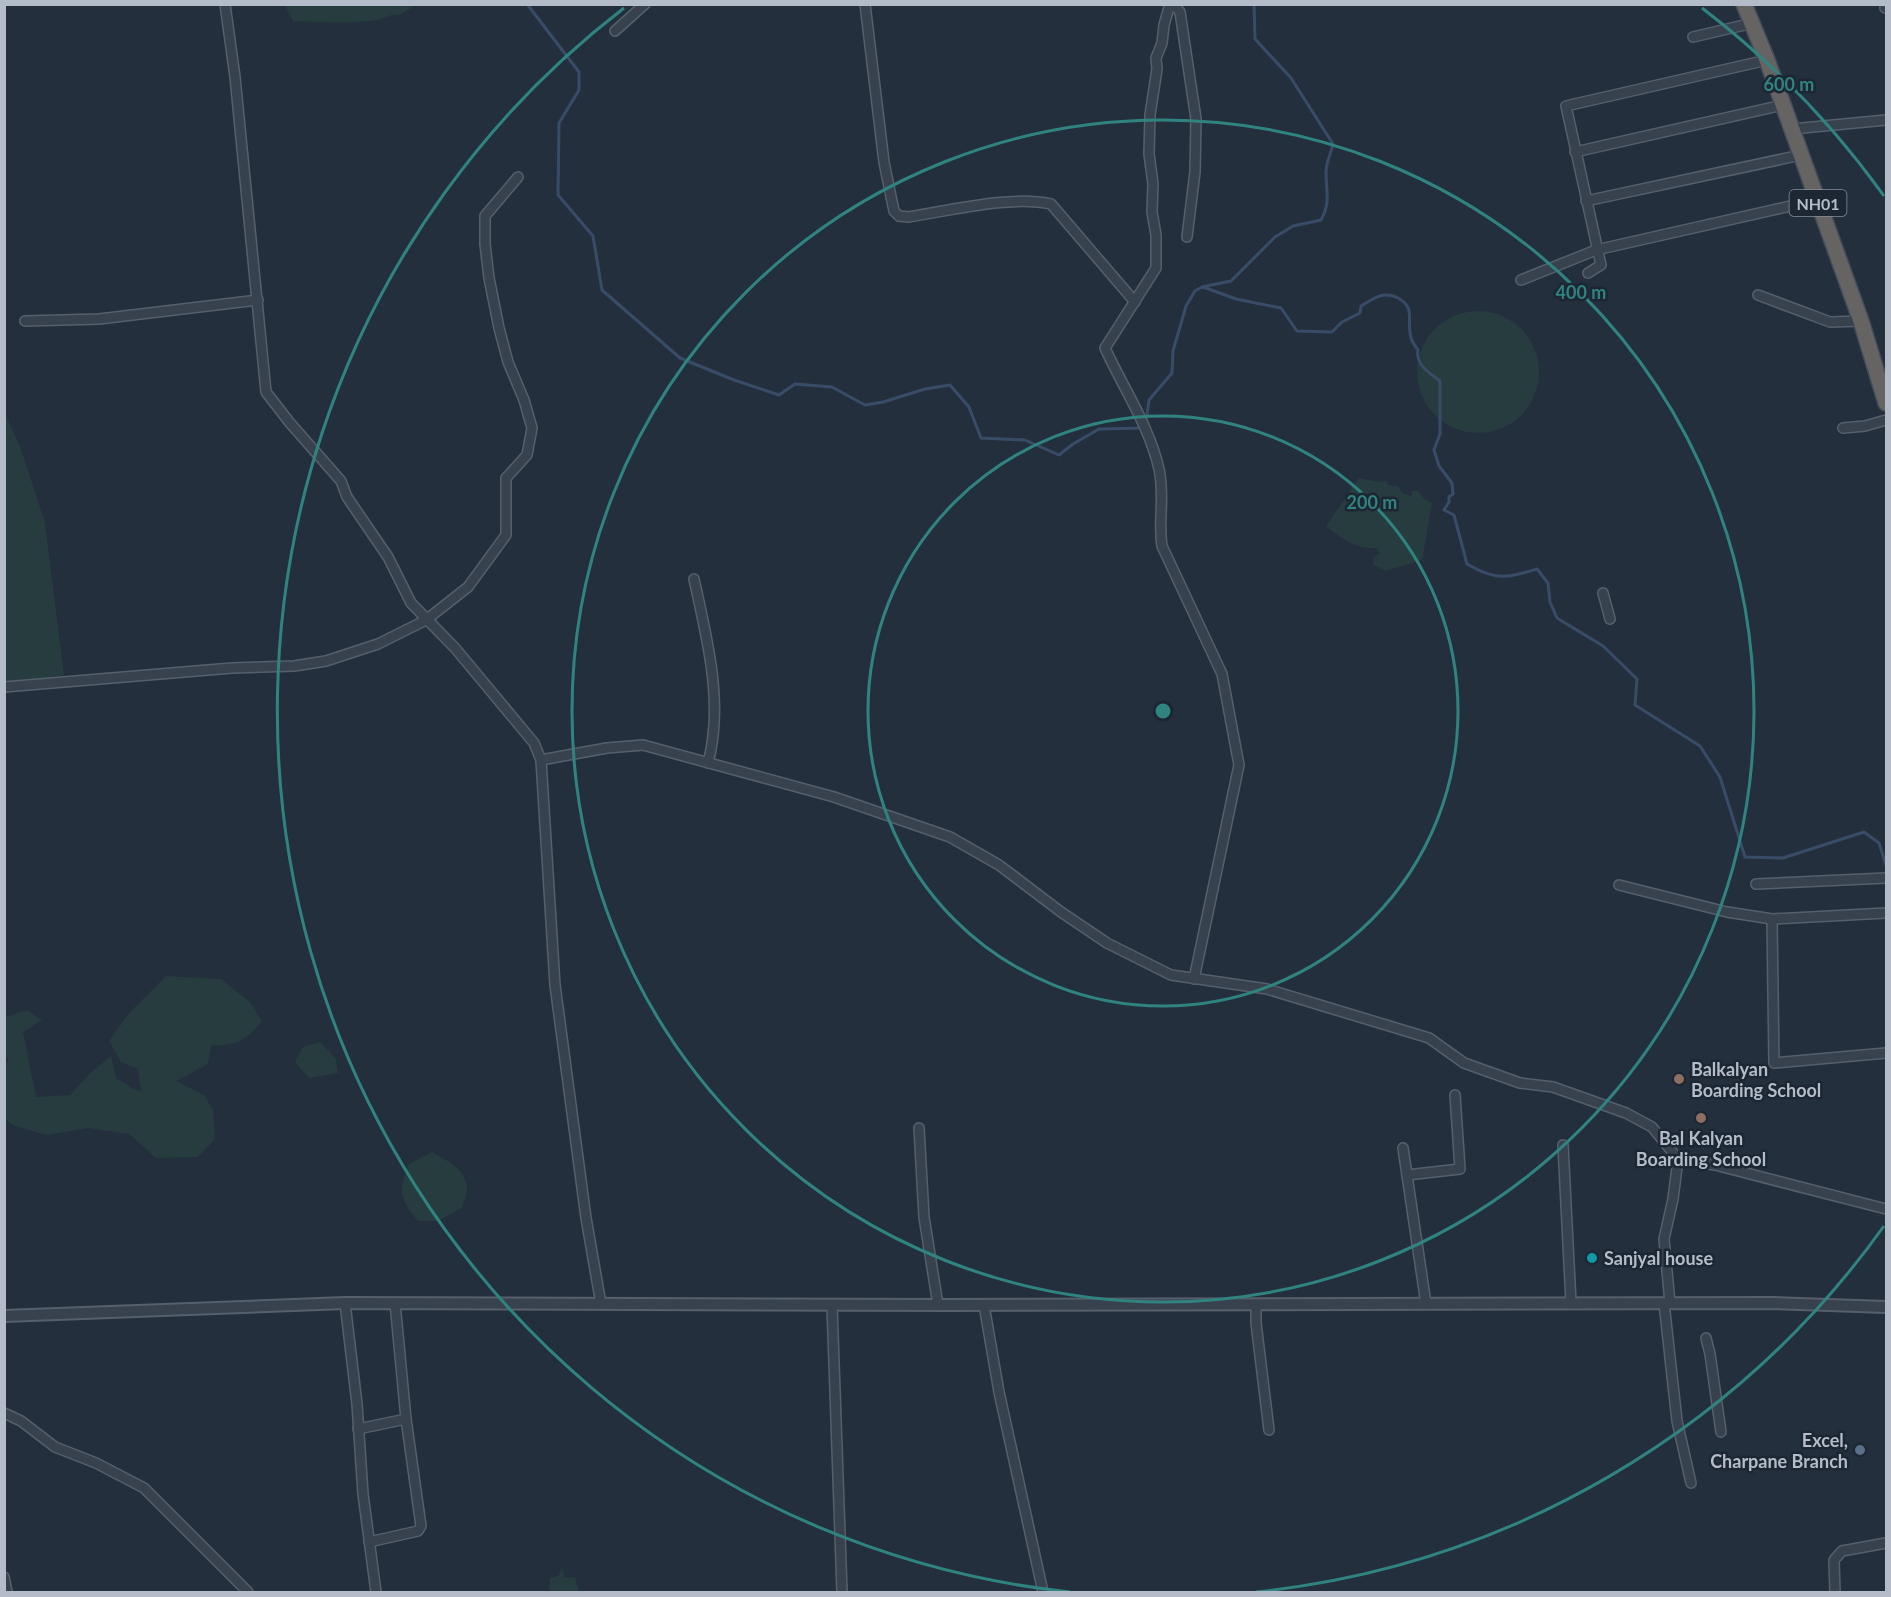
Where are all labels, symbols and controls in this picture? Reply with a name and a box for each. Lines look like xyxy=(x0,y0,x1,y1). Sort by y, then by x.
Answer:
text: 600 m xyxy=(1764,73,1814,95)
road number: NH01 xyxy=(1790,190,1846,216)
text: 400 m xyxy=(1556,281,1606,303)
text: 200 m xyxy=(1347,491,1397,513)
centre of rings xyxy=(1153,701,1173,721)
place label: Balkalyan Boarding School xyxy=(1691,1058,1821,1101)
marker: Balkalyan Boarding School xyxy=(1672,1072,1686,1086)
marker: Bal Kalyan Boarding School xyxy=(1694,1111,1708,1125)
place label: Bal Kalyan Boarding School xyxy=(1636,1127,1766,1170)
place label: Sanjyal house xyxy=(1604,1247,1713,1269)
marker: Sanjyal house xyxy=(1585,1251,1599,1265)
place label: Excel, Charpane Branch xyxy=(1710,1429,1848,1472)
marker: Excel, Charpane Branch xyxy=(1853,1443,1867,1457)

